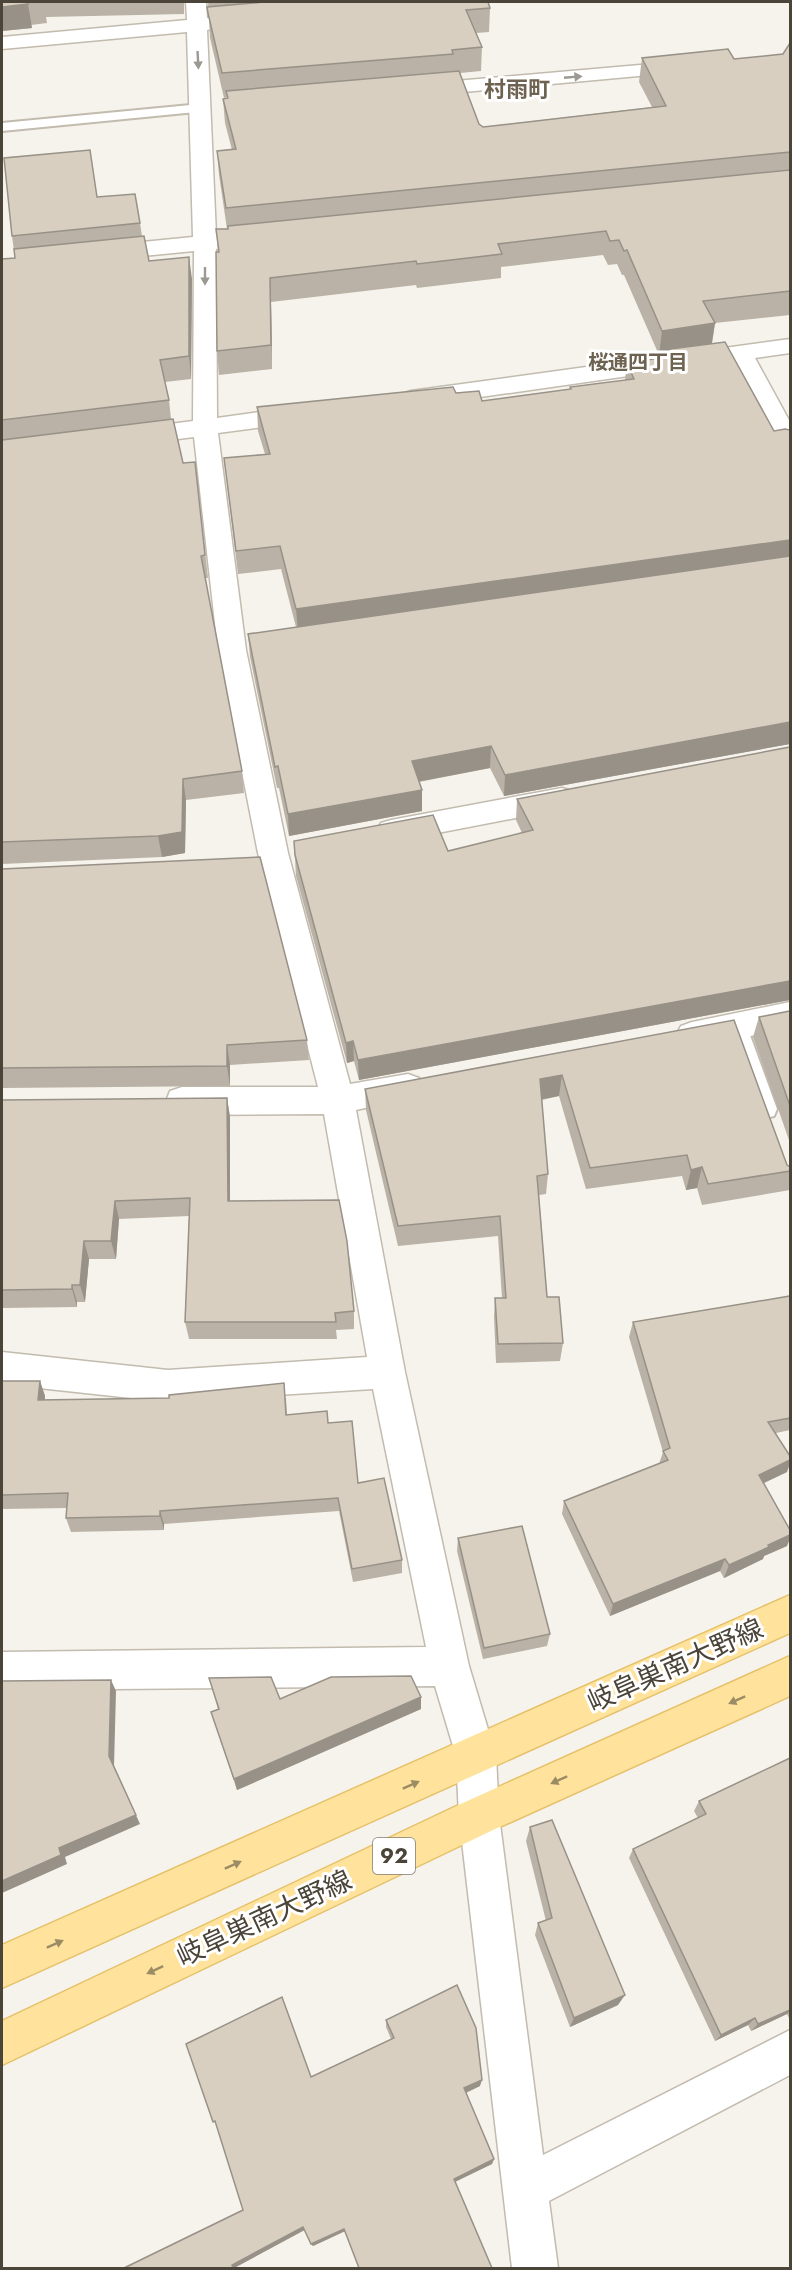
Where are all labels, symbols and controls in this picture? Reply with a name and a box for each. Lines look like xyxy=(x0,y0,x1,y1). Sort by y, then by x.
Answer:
one-way arrow xyxy=(194,50,203,69)
one-way arrow xyxy=(563,72,582,82)
district label: 村雨町 xyxy=(484,73,550,105)
one-way arrow xyxy=(200,266,210,285)
district label: 桜通四丁目 xyxy=(588,348,688,377)
street label: 岐阜巣南大野線 xyxy=(581,1609,769,1721)
one-way arrow xyxy=(729,1696,746,1705)
one-way arrow xyxy=(550,1775,568,1785)
one-way arrow xyxy=(403,1781,420,1790)
road number: 92 xyxy=(373,1838,415,1874)
street label: 岐阜巣南大野線 xyxy=(170,1860,358,1976)
one-way arrow xyxy=(225,1860,242,1869)
one-way arrow xyxy=(46,1938,64,1948)
one-way arrow xyxy=(146,1966,163,1975)

